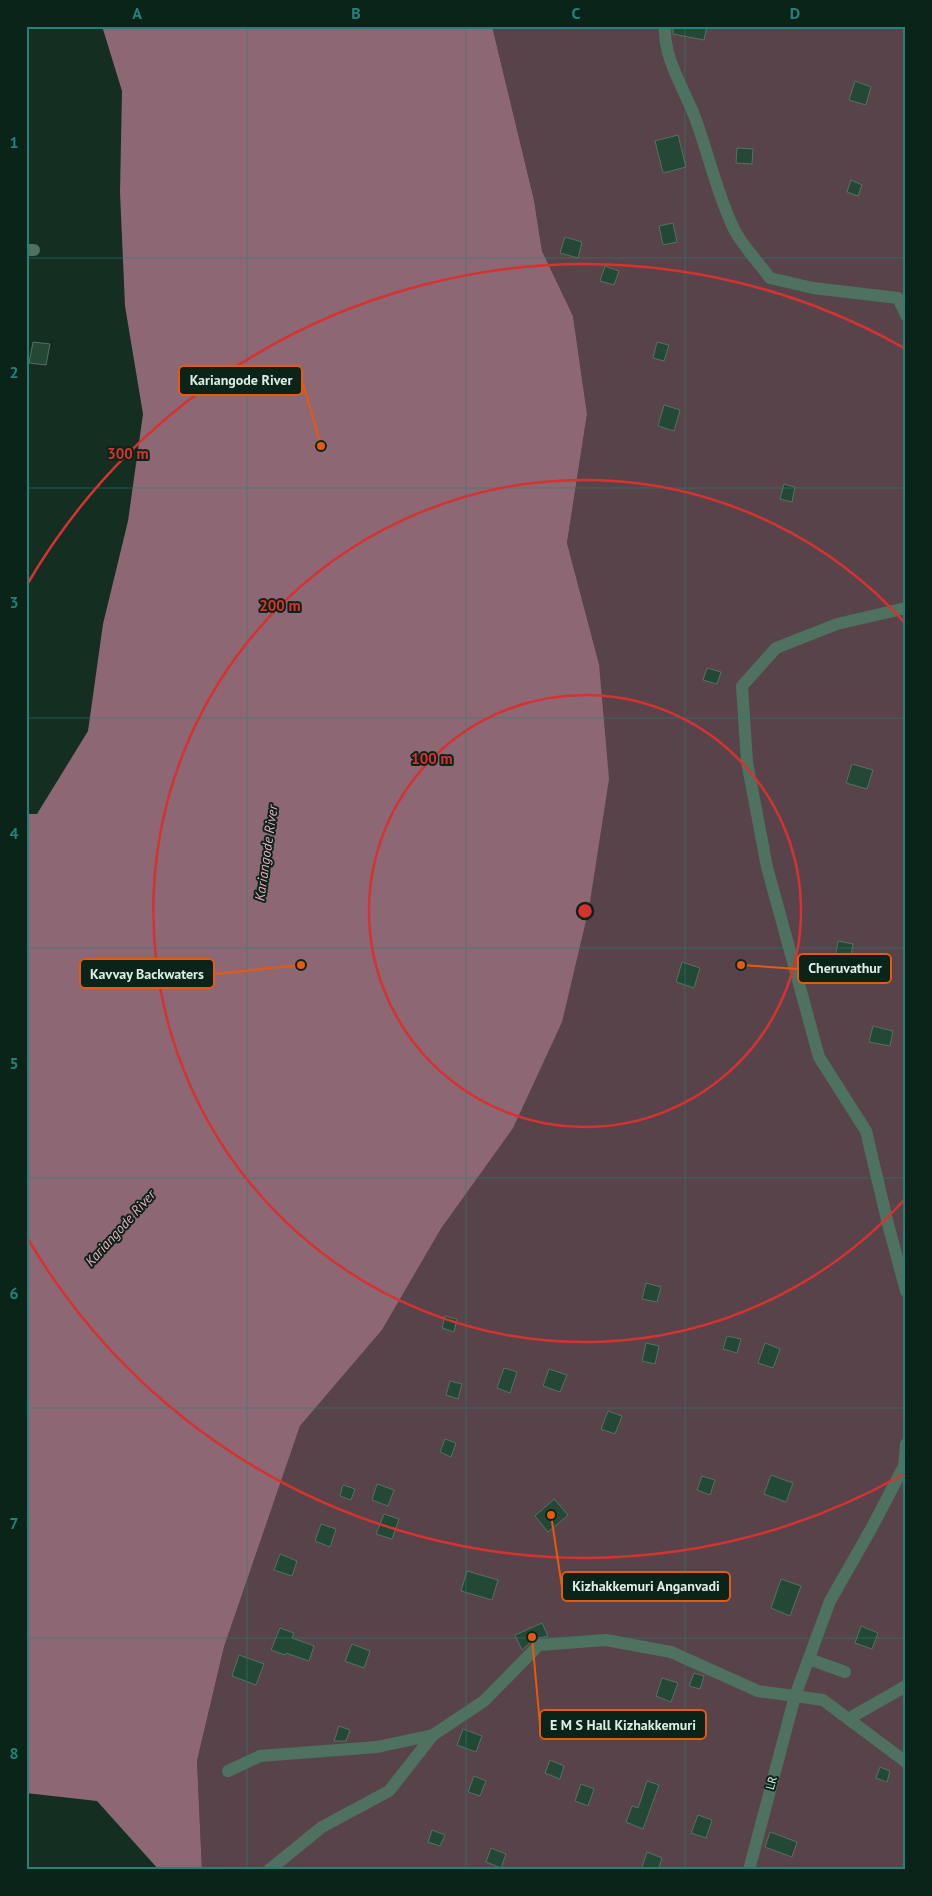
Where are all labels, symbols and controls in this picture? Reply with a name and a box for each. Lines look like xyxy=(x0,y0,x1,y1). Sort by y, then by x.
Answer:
text: A xyxy=(132,3,142,23)
text: B xyxy=(351,3,361,23)
text: C xyxy=(572,3,581,23)
text: D xyxy=(790,3,800,23)
text: 1 xyxy=(9,132,19,152)
text: 2 xyxy=(9,362,19,382)
callout: Kariangode River xyxy=(179,366,302,395)
text: Kariangode River xyxy=(190,371,292,389)
text: 300 m xyxy=(107,444,149,463)
text: 3 xyxy=(9,592,19,612)
text: 200 m xyxy=(259,596,301,615)
text: 100 m xyxy=(411,749,453,768)
water label: Kariangode River xyxy=(250,802,282,902)
text: 4 xyxy=(9,823,19,843)
centre of rings xyxy=(576,902,594,920)
callout: Cheruvathur xyxy=(798,954,891,983)
callout: Kavvay Backwaters xyxy=(80,959,214,988)
text: Cheruvathur xyxy=(808,959,882,977)
text: Kavvay Backwaters xyxy=(90,965,204,983)
text: 5 xyxy=(9,1053,19,1073)
water label: Kariangode River xyxy=(81,1185,160,1270)
text: 6 xyxy=(9,1283,19,1303)
text: 7 xyxy=(9,1513,19,1533)
callout: Kizhakkemuri Anganvadi xyxy=(562,1572,730,1601)
text: Kizhakkemuri Anganvadi xyxy=(572,1577,720,1595)
callout: E M S Hall Kizhakkemuri xyxy=(540,1710,706,1739)
text: E M S Hall Kizhakkemuri xyxy=(550,1716,696,1734)
text: 8 xyxy=(9,1743,19,1763)
street label: LR xyxy=(762,1775,780,1791)

